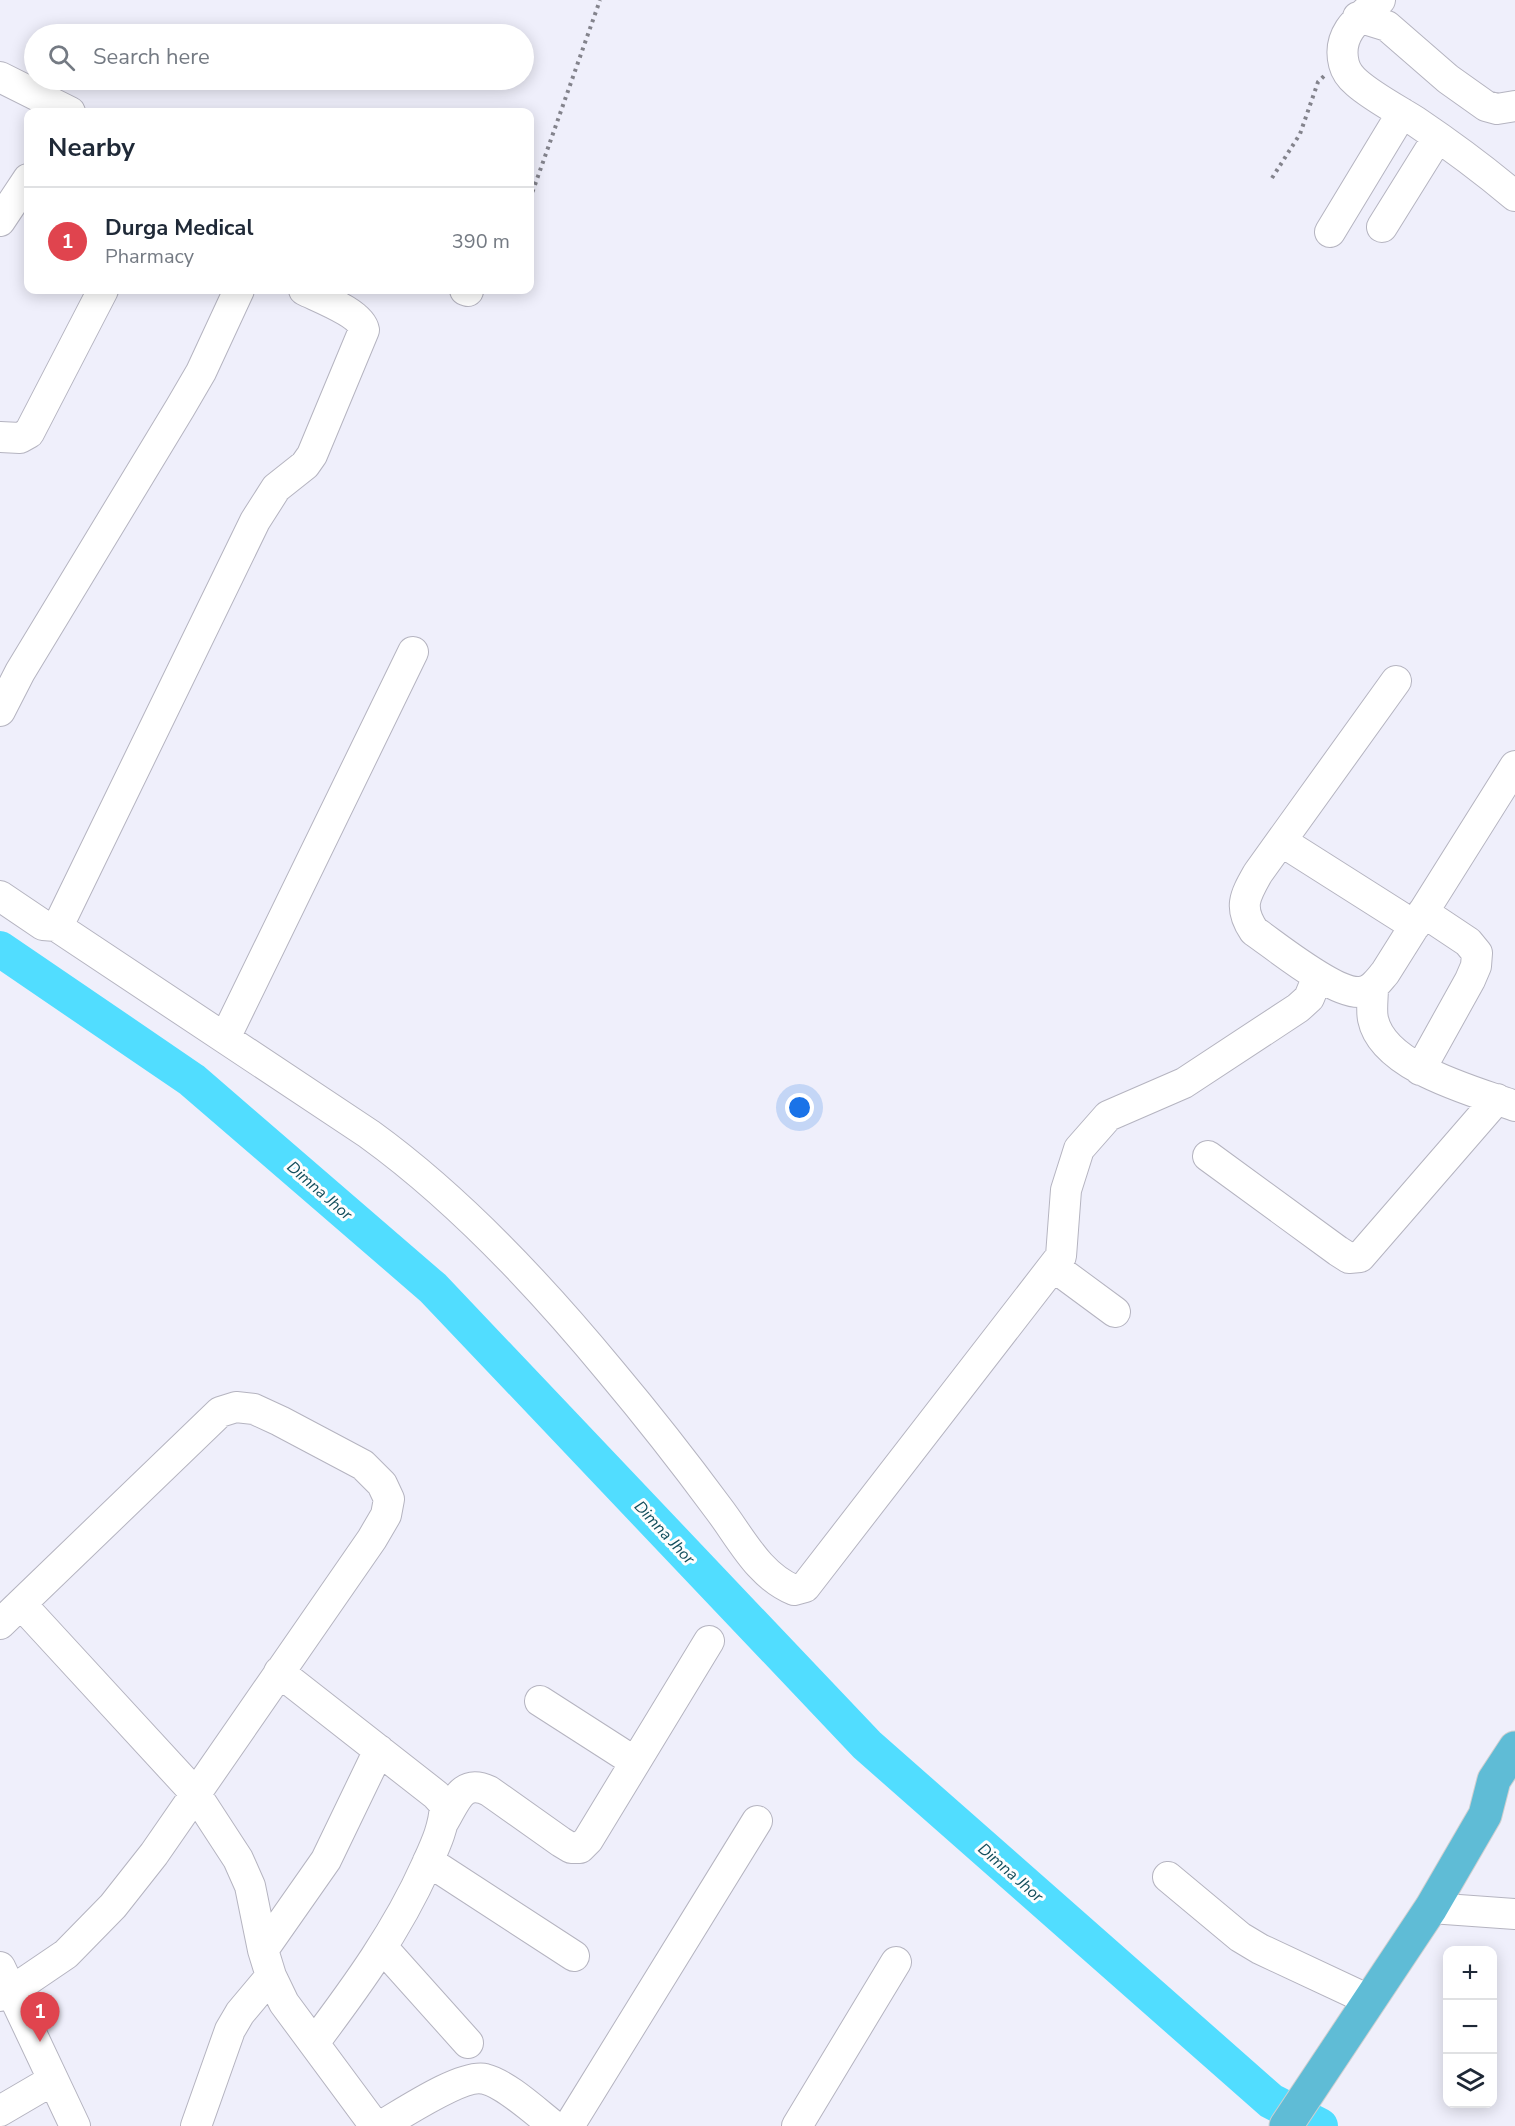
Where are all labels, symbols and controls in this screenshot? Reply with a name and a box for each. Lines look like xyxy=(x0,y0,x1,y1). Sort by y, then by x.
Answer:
search box xyxy=(24,24,534,90)
icon: search xyxy=(45,41,78,74)
text: Search here xyxy=(93,42,210,72)
text: Nearby xyxy=(48,130,135,165)
text: Durga Medical xyxy=(105,213,253,243)
text: 1 xyxy=(62,228,74,255)
text: 390 m xyxy=(452,228,510,255)
text: Pharmacy xyxy=(105,243,194,270)
your location xyxy=(785,1093,814,1122)
water label: Dimna Jhor xyxy=(282,1156,358,1226)
water label: Dimna Jhor xyxy=(629,1496,700,1570)
water label: Dimna Jhor xyxy=(973,1838,1049,1908)
map controls xyxy=(1443,1946,1497,2108)
button: + xyxy=(1443,1946,1497,2000)
pin: 1 xyxy=(20,1992,60,2042)
button: − xyxy=(1443,2000,1497,2054)
button: layers xyxy=(1443,2054,1497,2108)

